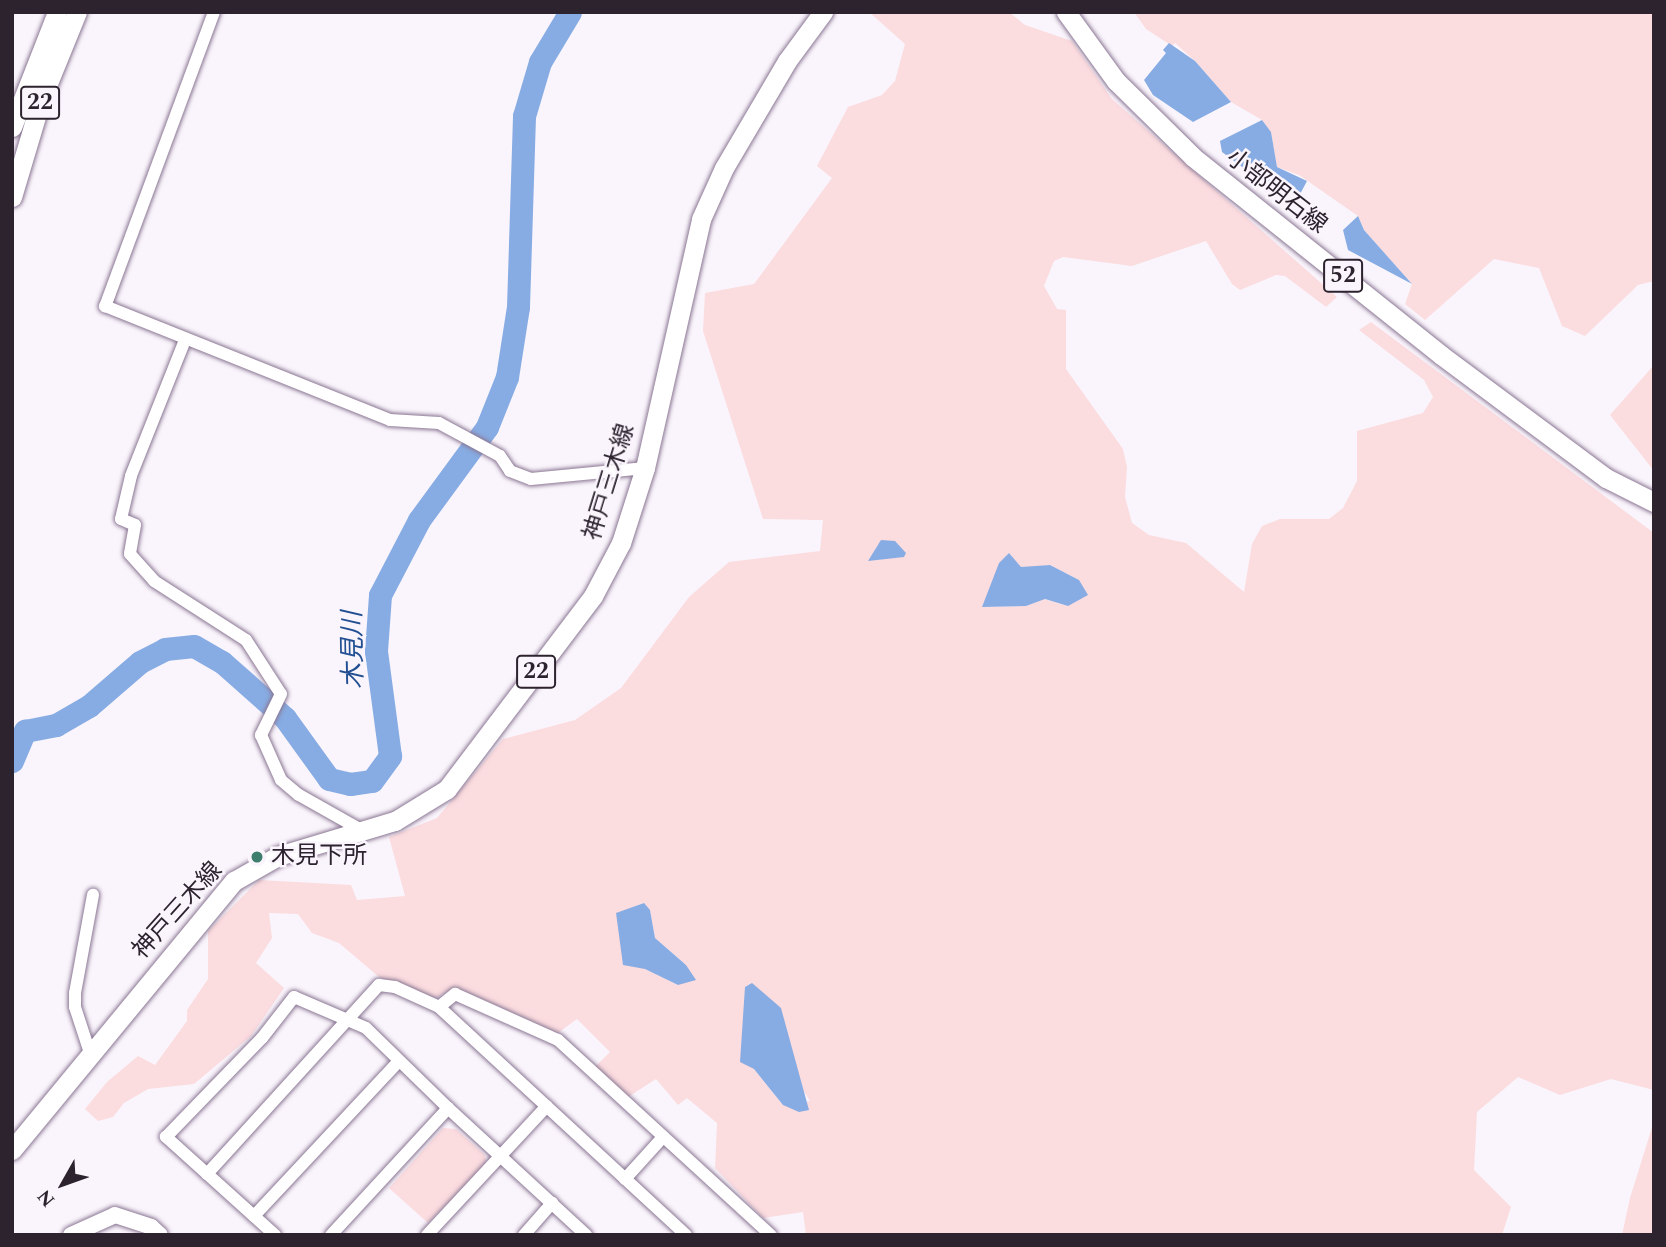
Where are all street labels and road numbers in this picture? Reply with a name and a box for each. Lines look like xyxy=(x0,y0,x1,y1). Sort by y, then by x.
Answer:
road number: 22 xyxy=(19,83,61,122)
street label: 小部明石線 xyxy=(1220,144,1332,240)
road number: 52 xyxy=(1322,256,1364,296)
street label: 神戸三木線 xyxy=(579,420,641,544)
road number: 22 xyxy=(515,652,557,692)
street label: 神戸三木線 xyxy=(127,857,229,965)

